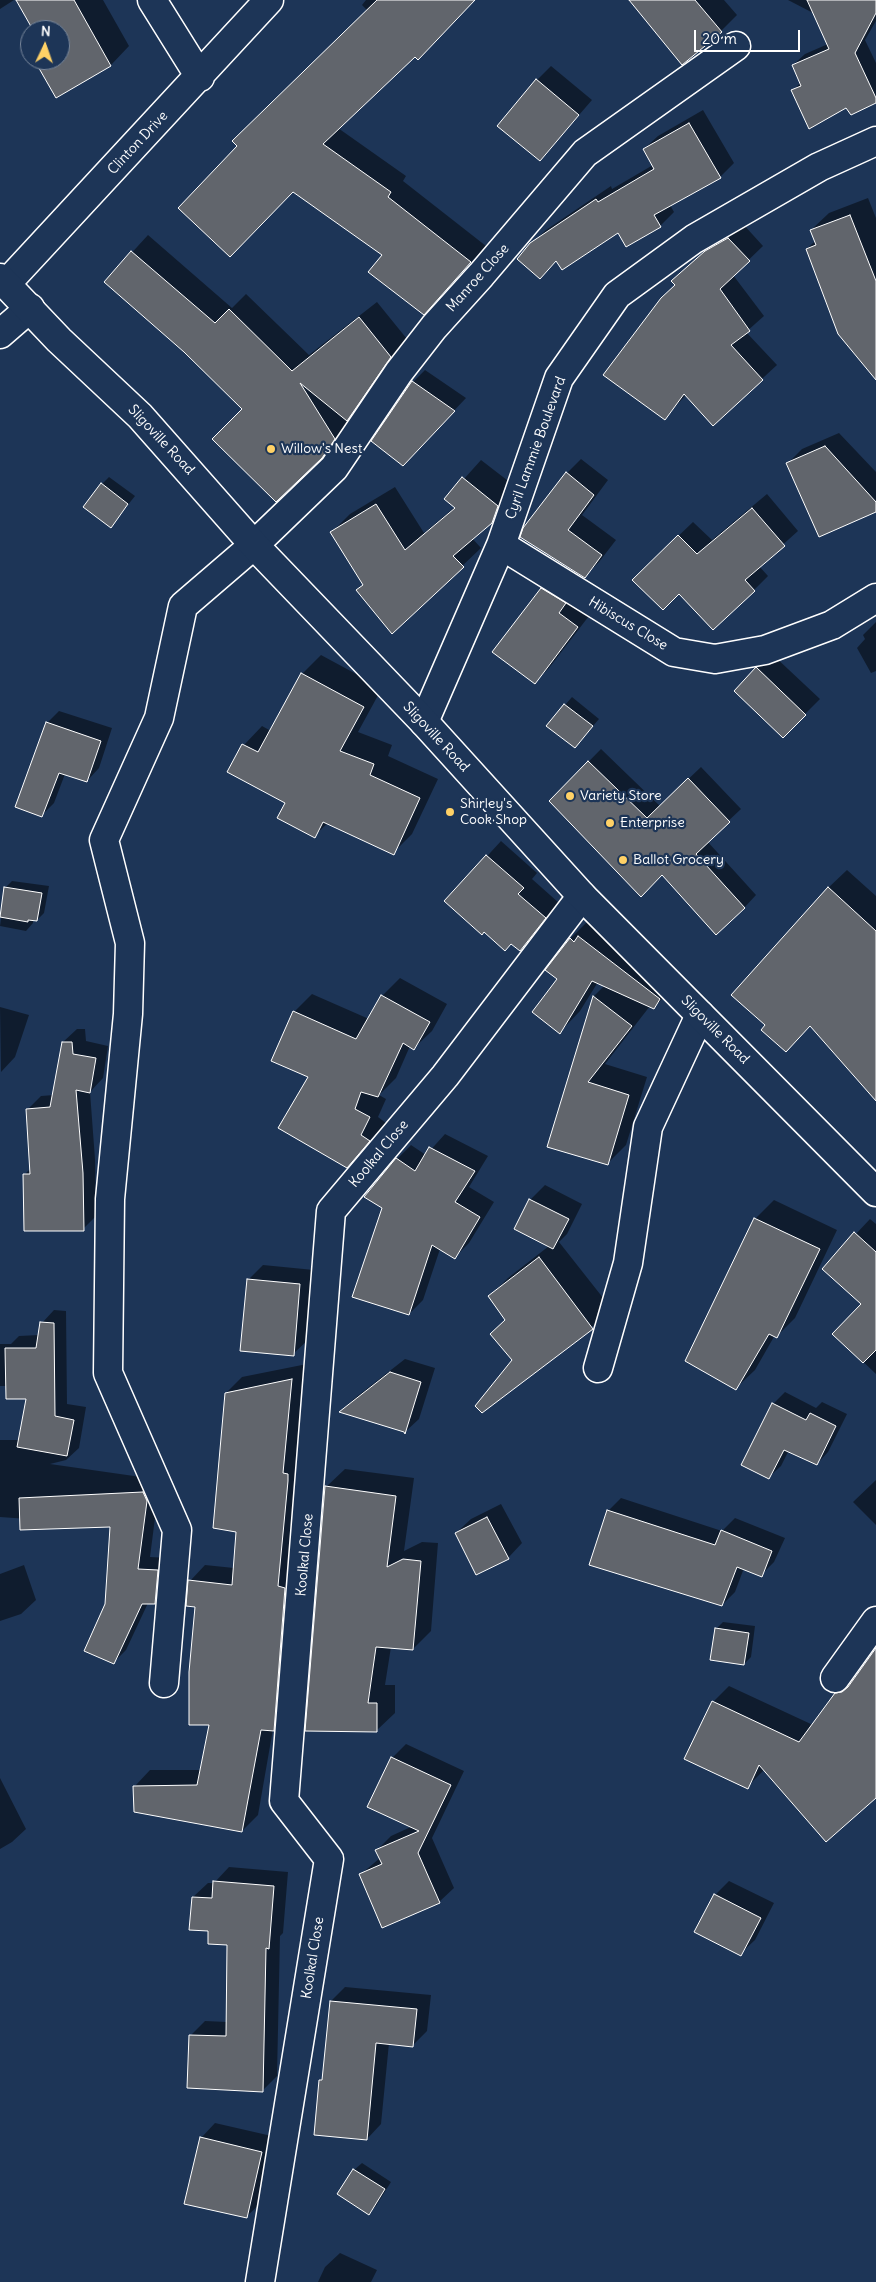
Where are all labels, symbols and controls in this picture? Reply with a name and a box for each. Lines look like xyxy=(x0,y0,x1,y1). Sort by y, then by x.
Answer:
north arrow xyxy=(20,20,70,70)
scale bar xyxy=(696,20,802,52)
text: N xyxy=(40,22,51,40)
text: 20 m xyxy=(702,29,737,48)
street label: Clinton Drive xyxy=(104,108,172,178)
street label: Manroe Close xyxy=(443,240,513,316)
street label: Cyril Lammie Boulevard xyxy=(502,374,570,522)
street label: Sligoville Road xyxy=(124,401,198,479)
place label: Willow's Nest xyxy=(281,441,363,457)
marker: Willow's Nest xyxy=(265,443,277,455)
street label: Hibiscus Close xyxy=(585,594,671,654)
street label: Sligoville Road xyxy=(399,698,473,776)
place label: Variety Store xyxy=(580,788,662,804)
marker: Variety Store xyxy=(564,790,576,802)
place label: Shirley's Cook Shop xyxy=(460,796,527,829)
marker: Shirley's Cook Shop xyxy=(444,806,456,818)
place label: Enterprise xyxy=(620,815,685,831)
marker: Enterprise xyxy=(604,817,616,829)
place label: Ballot Grocery xyxy=(633,852,724,868)
marker: Ballot Grocery xyxy=(617,854,629,866)
street label: Sligoville Road xyxy=(677,992,753,1068)
street label: Koolkal Close xyxy=(346,1117,412,1191)
street label: Koolkal Close xyxy=(293,1513,317,1597)
street label: Koolkal Close xyxy=(298,1916,328,2000)

